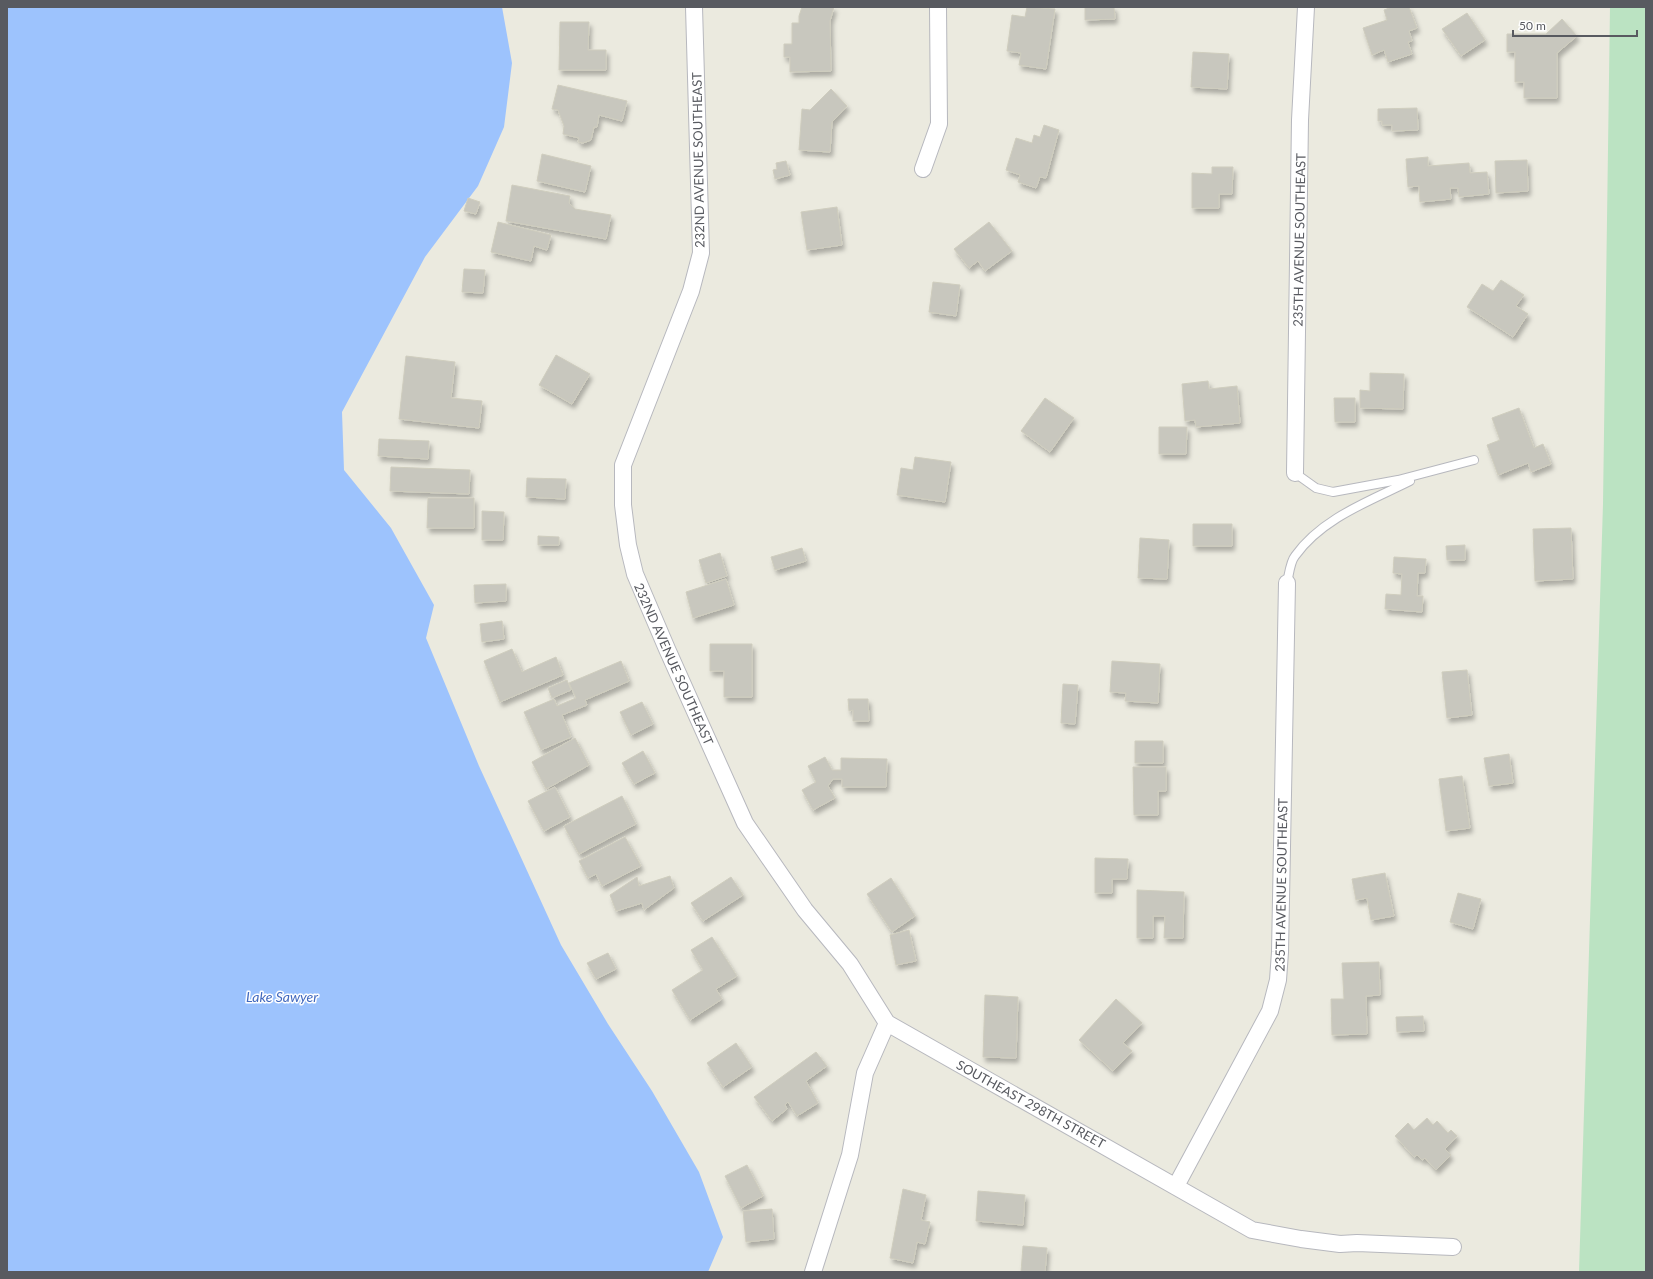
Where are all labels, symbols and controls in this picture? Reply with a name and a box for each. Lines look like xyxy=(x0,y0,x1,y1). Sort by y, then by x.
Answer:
scale bar xyxy=(1513,12,1637,38)
text: 50 m xyxy=(1519,18,1546,33)
street label: 232ND AVENUE SOUTHEAST xyxy=(688,72,708,248)
street label: 235TH AVENUE SOUTHEAST xyxy=(1289,153,1309,327)
street label: 232ND AVENUE SOUTHEAST xyxy=(631,580,717,748)
street label: 235TH AVENUE SOUTHEAST xyxy=(1271,798,1291,972)
water label: Lake Sawyer xyxy=(246,988,318,1005)
street label: SOUTHEAST 298TH STREET xyxy=(954,1056,1109,1152)

